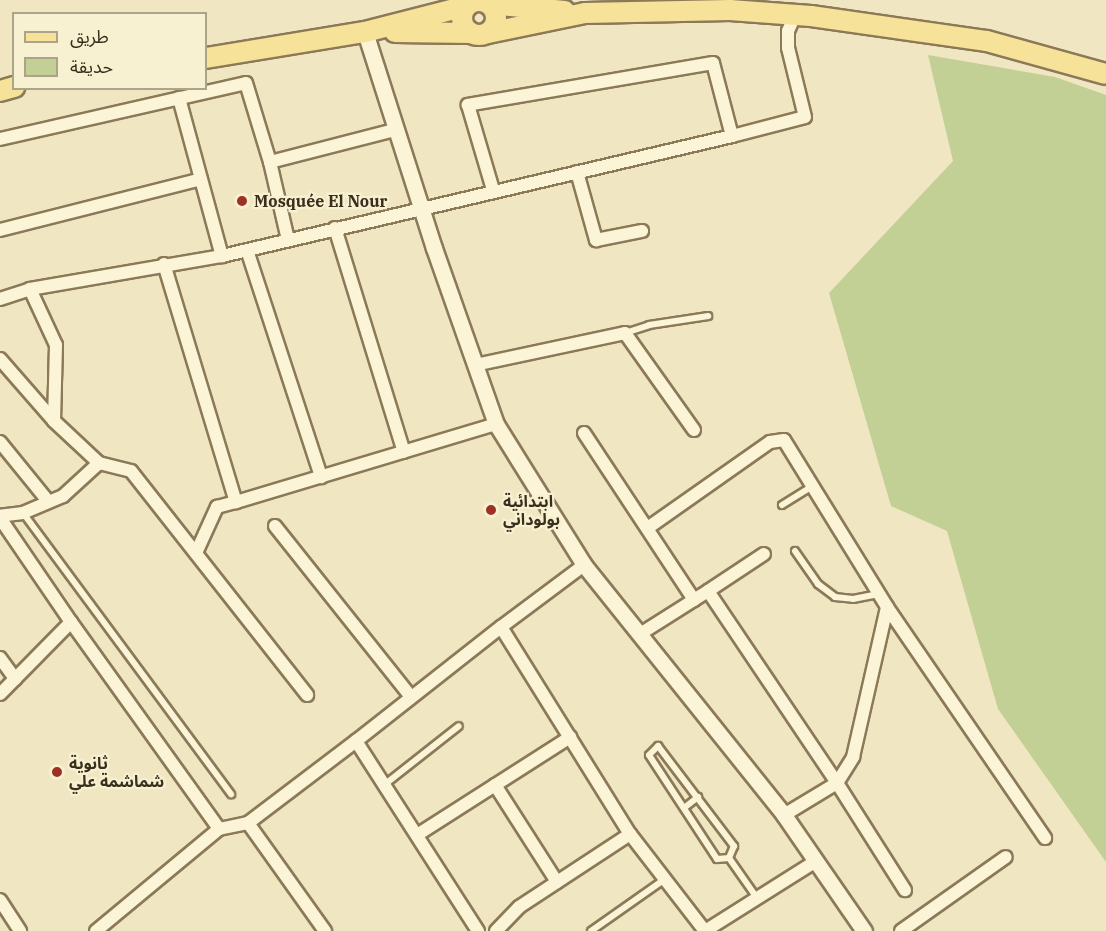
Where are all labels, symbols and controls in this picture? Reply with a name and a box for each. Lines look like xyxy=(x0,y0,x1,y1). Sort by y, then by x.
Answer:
legend xyxy=(12,12,207,90)
text: طريق xyxy=(70,25,109,48)
text: حديقة xyxy=(70,55,113,78)
place label: Mosquée El Nour xyxy=(254,191,387,211)
marker: Mosquée El Nour xyxy=(235,194,249,208)
place label: ابتدائية بولوداني xyxy=(503,491,560,529)
marker: ابتدائية بولوداني xyxy=(484,503,498,517)
place label: ثانوية شماشمة علي xyxy=(69,753,164,791)
marker: ثانوية شماشمة علي xyxy=(50,765,64,779)

